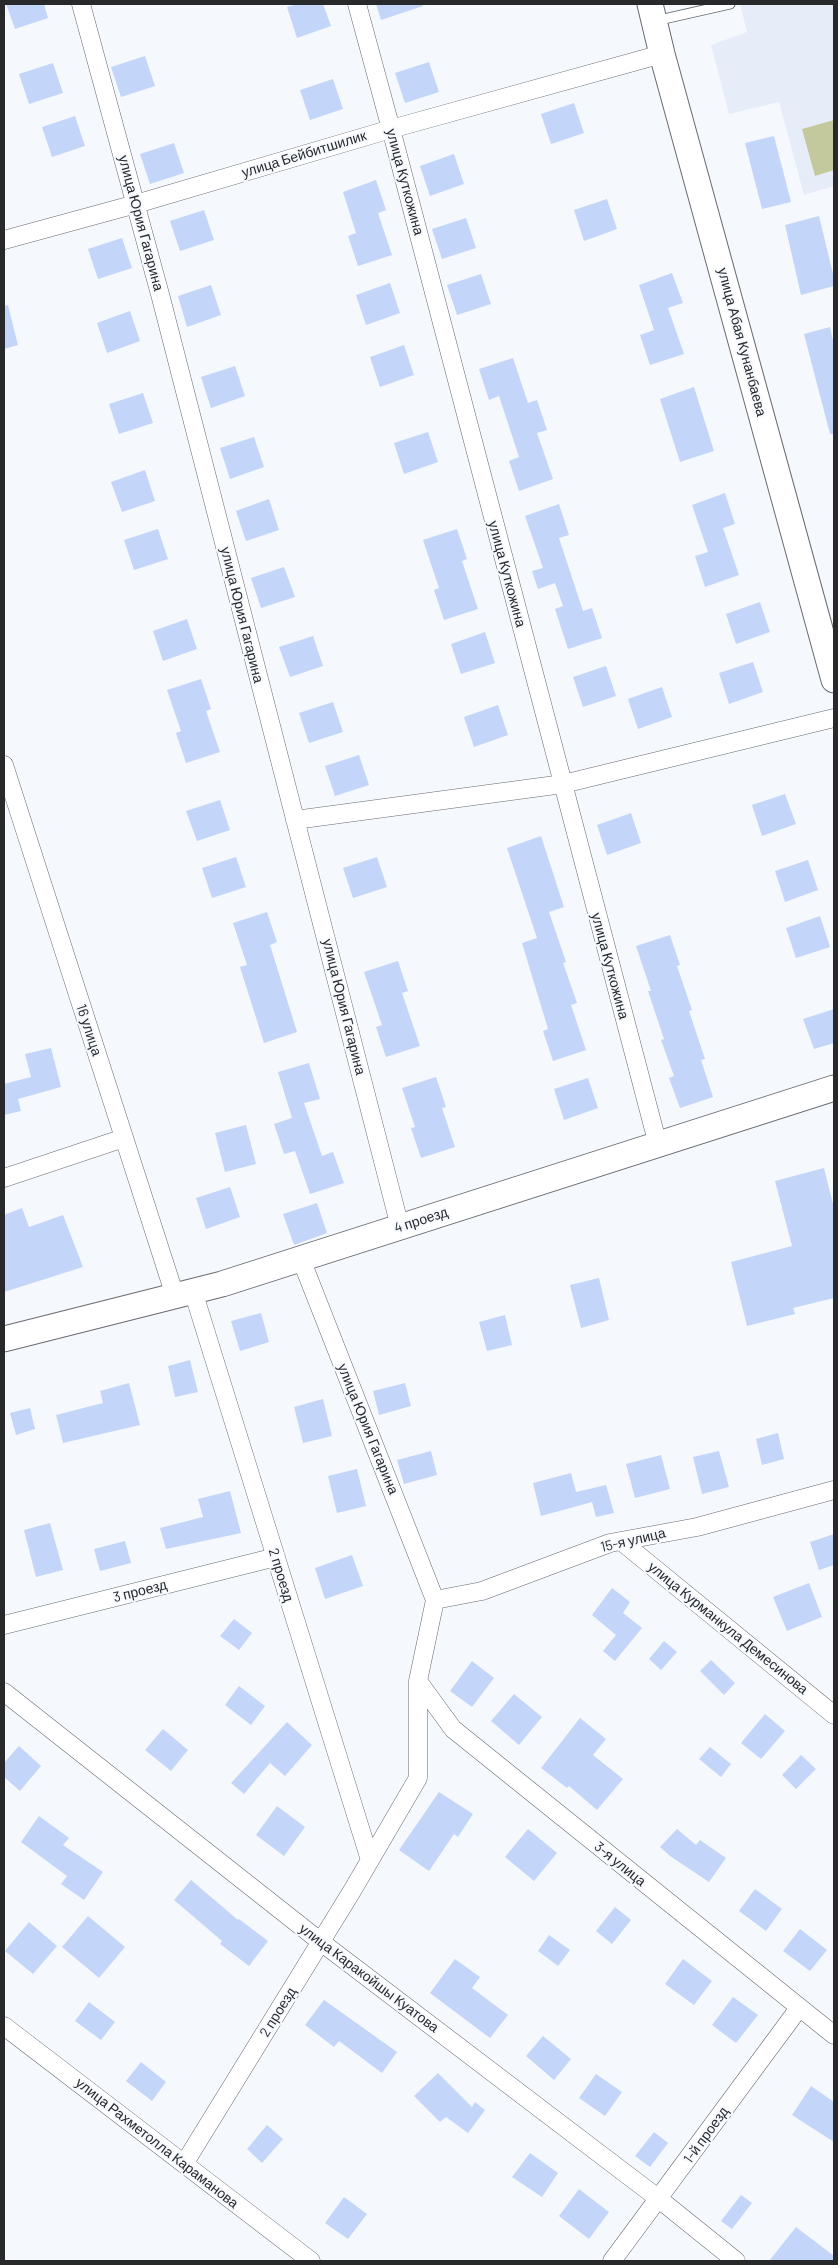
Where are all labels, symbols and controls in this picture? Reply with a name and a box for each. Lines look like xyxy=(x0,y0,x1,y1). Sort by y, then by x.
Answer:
street label: улица Бейбитшилик xyxy=(240,127,368,181)
street label: улица Куткожина xyxy=(383,127,427,237)
street label: улица Юрия Гагарина xyxy=(115,153,167,293)
street label: улица Абая Кунанбаева xyxy=(714,266,770,418)
street label: улица Куткожина xyxy=(485,519,529,629)
street label: улица Юрия Гагарина xyxy=(217,545,267,685)
street label: улица Куткожина xyxy=(588,911,632,1021)
street label: улица Юрия Гагарина xyxy=(319,937,369,1077)
street label: 16 улица xyxy=(73,1002,105,1058)
street label: 4 проезд xyxy=(392,1203,450,1237)
street label: улица Юрия Гагарина xyxy=(334,1361,402,1497)
street label: 15-я улица xyxy=(599,1524,667,1556)
street label: 2 проезд xyxy=(265,1546,297,1604)
street label: улица Курманкула Демесинова xyxy=(645,1558,811,1698)
street label: 3 проезд xyxy=(111,1576,169,1606)
street label: 3-я улица xyxy=(591,1838,649,1890)
street label: улица Каракойшы Куатова xyxy=(296,1920,442,2036)
street label: 2 проезд xyxy=(256,1984,300,2040)
street label: улица Рахметолла Караманова xyxy=(72,2074,242,2212)
street label: 1-й проезд xyxy=(680,2103,732,2167)

